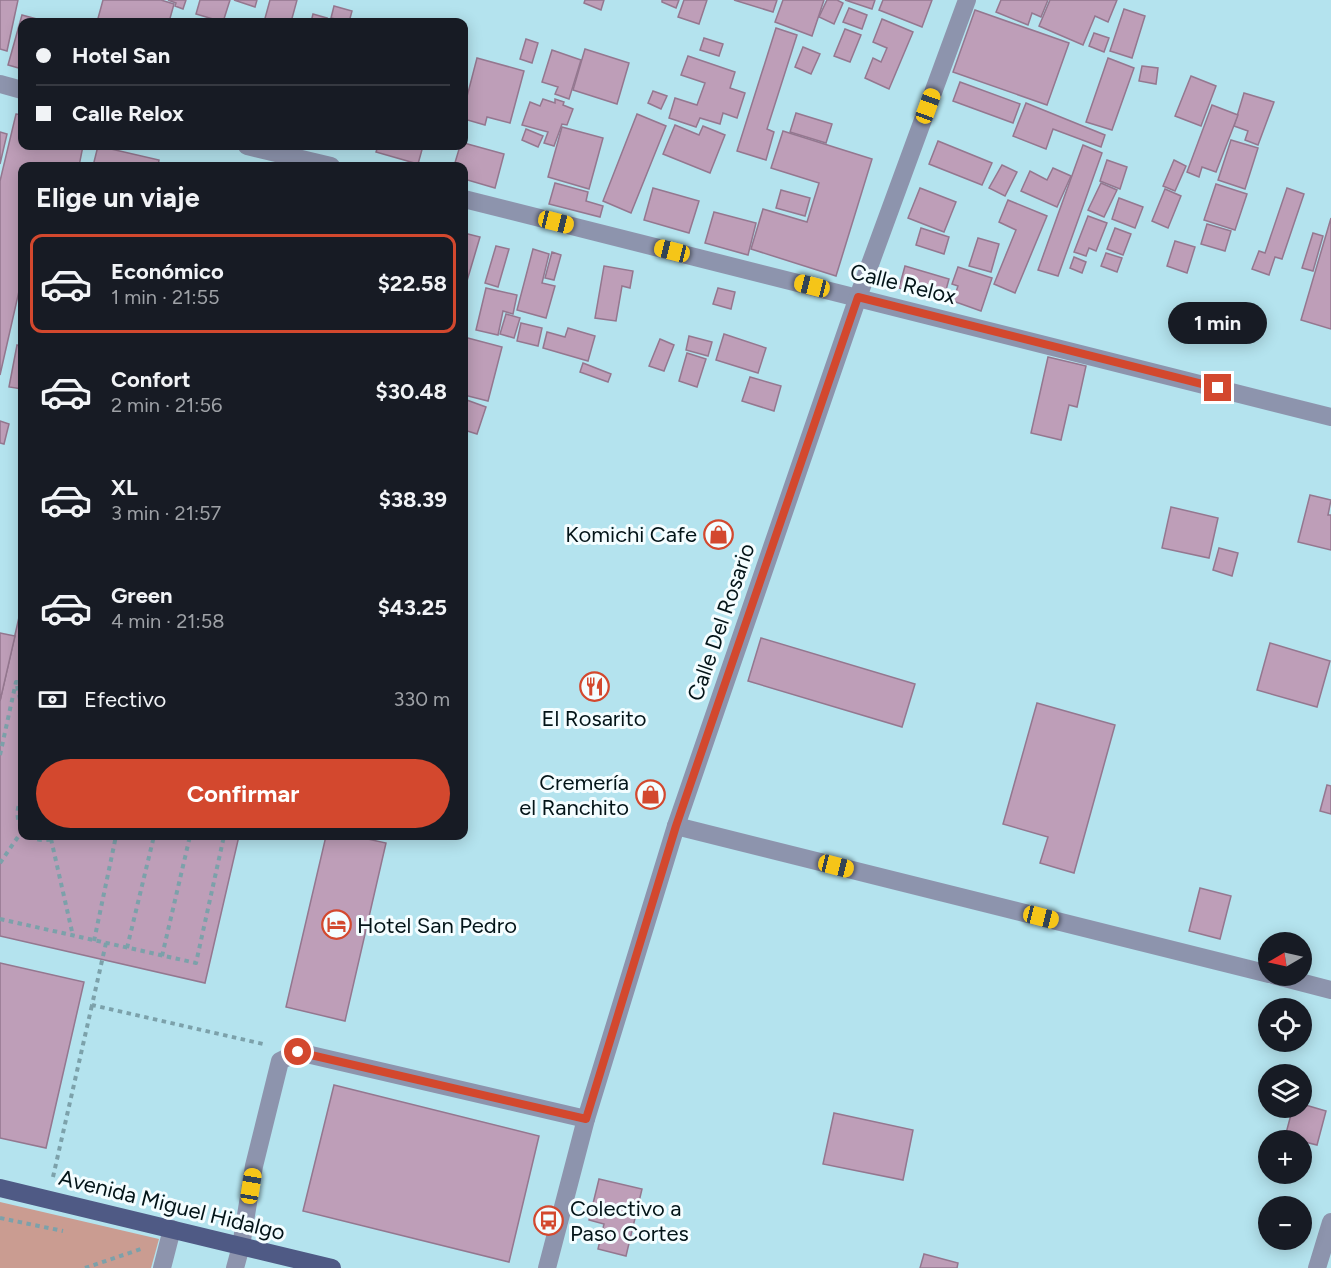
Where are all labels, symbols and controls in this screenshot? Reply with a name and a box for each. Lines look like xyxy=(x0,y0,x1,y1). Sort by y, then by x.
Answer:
text: Hotel San xyxy=(72,42,170,69)
car xyxy=(913,86,943,126)
text: Calle Relox xyxy=(72,100,184,127)
text: Elige un viaje xyxy=(36,181,200,214)
car xyxy=(536,209,576,235)
car xyxy=(652,238,692,264)
icon: car xyxy=(39,257,93,311)
text: Económico xyxy=(111,258,224,285)
street label: Calle Relox xyxy=(847,258,959,310)
text: $22.58 xyxy=(378,270,447,297)
car xyxy=(792,273,832,299)
text: 1 min · 21:55 xyxy=(111,285,219,309)
callout: 1 min xyxy=(1168,301,1268,343)
text: 1 min xyxy=(1194,311,1241,335)
icon: car xyxy=(39,365,93,419)
text: Confort xyxy=(111,366,191,393)
route end xyxy=(1204,374,1231,401)
text: $30.48 xyxy=(375,378,447,405)
text: 2 min · 21:56 xyxy=(111,393,222,417)
icon: car xyxy=(39,473,93,527)
text: XL xyxy=(111,474,138,501)
text: $38.39 xyxy=(379,486,447,513)
text: 3 min · 21:57 xyxy=(111,501,221,525)
shop icon: Komichi Cafe xyxy=(702,518,734,550)
place label: Komichi Cafe xyxy=(565,521,697,548)
street label: Calle Del Rosario xyxy=(681,540,761,704)
icon: car xyxy=(39,581,93,635)
text: Green xyxy=(111,582,173,609)
text: $43.25 xyxy=(378,594,447,621)
text: 4 min · 21:58 xyxy=(111,609,224,633)
restaurant icon: El Rosarito xyxy=(578,670,610,702)
icon: cash xyxy=(36,683,69,716)
text: Efectivo xyxy=(84,686,166,713)
text: 330 m xyxy=(393,687,450,711)
place label: El Rosarito xyxy=(542,705,646,732)
button: Confirmar xyxy=(36,759,450,828)
place label: Cremería el Ranchito xyxy=(519,769,629,821)
shop icon: Cremería el Ranchito xyxy=(634,779,666,811)
car xyxy=(816,853,856,879)
car xyxy=(1021,904,1061,930)
hotel icon: Hotel San Pedro xyxy=(320,909,352,941)
place label: Hotel San Pedro xyxy=(357,912,517,939)
north arrow xyxy=(1258,932,1312,986)
map controls xyxy=(1258,932,1312,1250)
button: locate xyxy=(1258,998,1312,1052)
route start xyxy=(284,1038,311,1065)
button: layers xyxy=(1258,1064,1312,1118)
button: + xyxy=(1258,1130,1312,1184)
street label: Avenida Miguel Hidalgo xyxy=(56,1164,288,1246)
car xyxy=(239,1167,263,1205)
place label: Colectivo a Paso Cortes xyxy=(570,1195,689,1247)
button: − xyxy=(1258,1196,1312,1250)
bus stop icon: Colectivo a Paso Cortes xyxy=(533,1205,565,1237)

